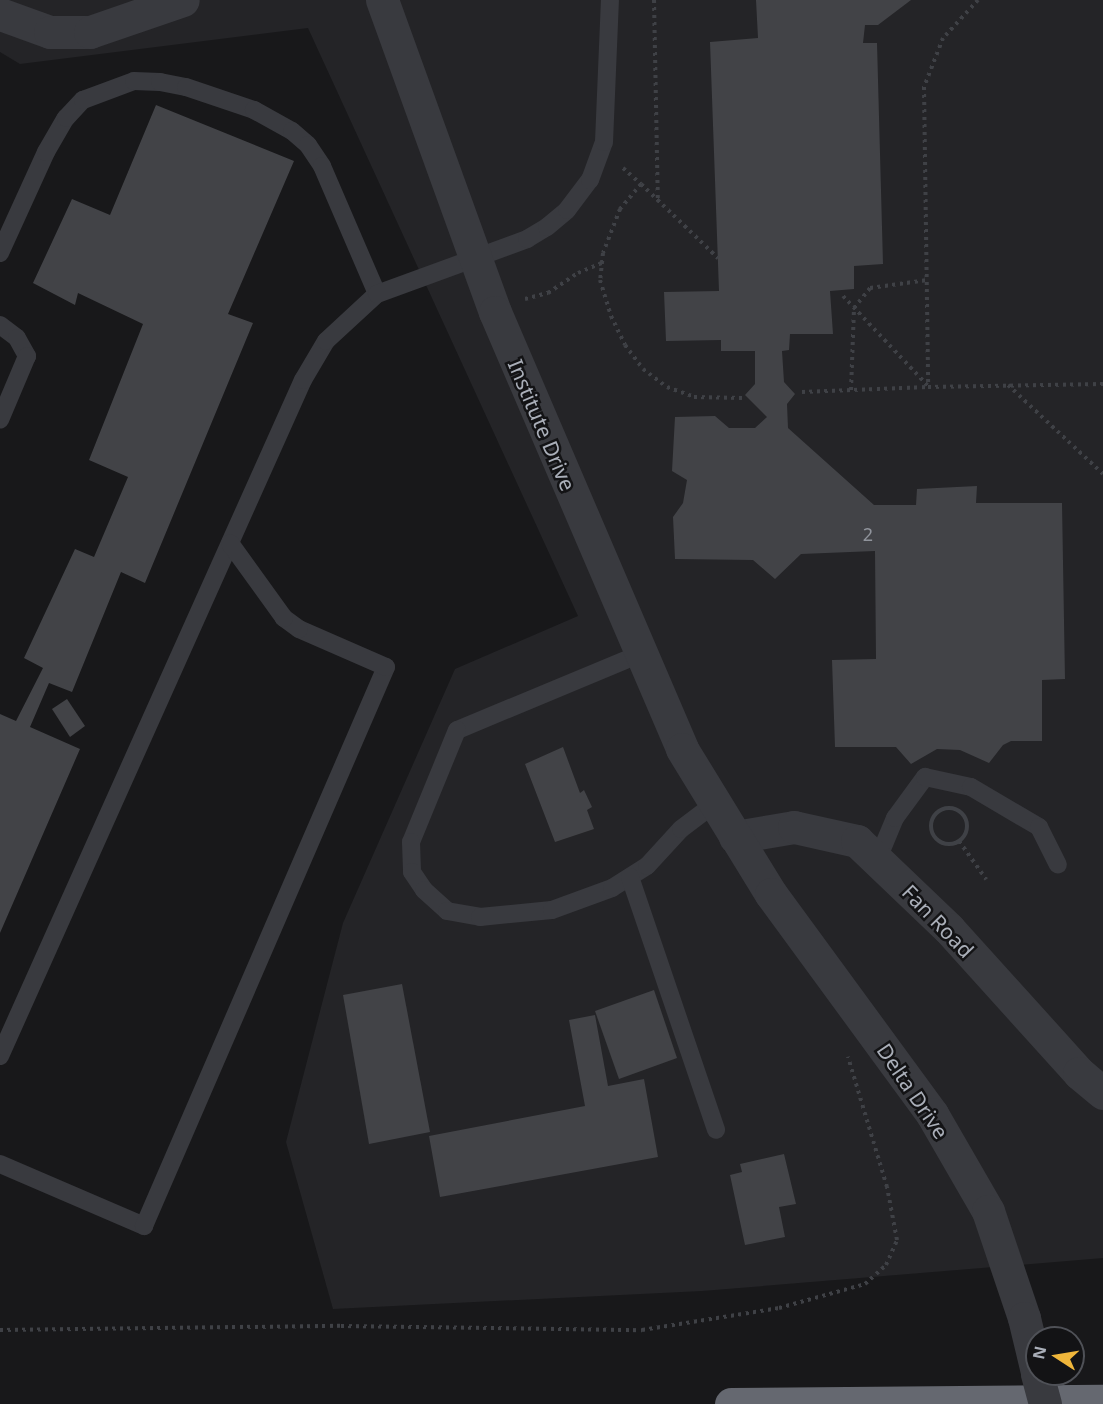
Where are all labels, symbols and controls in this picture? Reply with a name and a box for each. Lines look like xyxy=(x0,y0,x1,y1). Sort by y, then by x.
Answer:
street label: Institute Drive xyxy=(503,355,581,495)
house number: 2 xyxy=(863,523,873,545)
street label: Fan Road xyxy=(897,879,979,963)
street label: Delta Drive xyxy=(872,1039,954,1143)
north arrow xyxy=(1025,1326,1085,1386)
text: N xyxy=(1027,1344,1051,1361)

